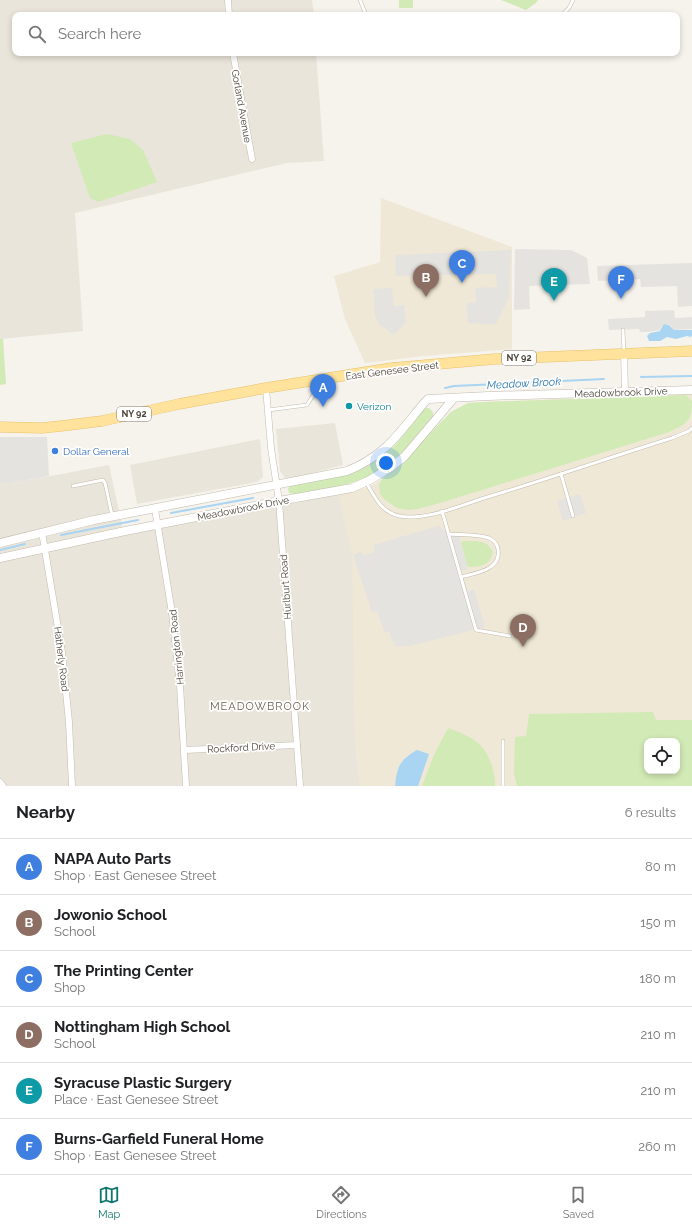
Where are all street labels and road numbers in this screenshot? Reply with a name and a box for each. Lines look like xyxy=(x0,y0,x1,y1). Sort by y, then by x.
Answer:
street label: Gorland Avenue xyxy=(230,69,253,144)
road number: NY 92 xyxy=(502,351,536,365)
street label: East Genesee Street xyxy=(345,359,440,382)
street label: Meadowbrook Drive xyxy=(574,385,668,400)
road number: NY 92 xyxy=(117,407,151,421)
street label: Meadowbrook Drive xyxy=(196,494,290,523)
street label: Hurlburt Road xyxy=(278,554,293,620)
street label: Harrington Road xyxy=(167,609,186,685)
street label: Hatherly Road xyxy=(52,626,71,692)
street label: Rockford Drive xyxy=(207,740,275,755)

